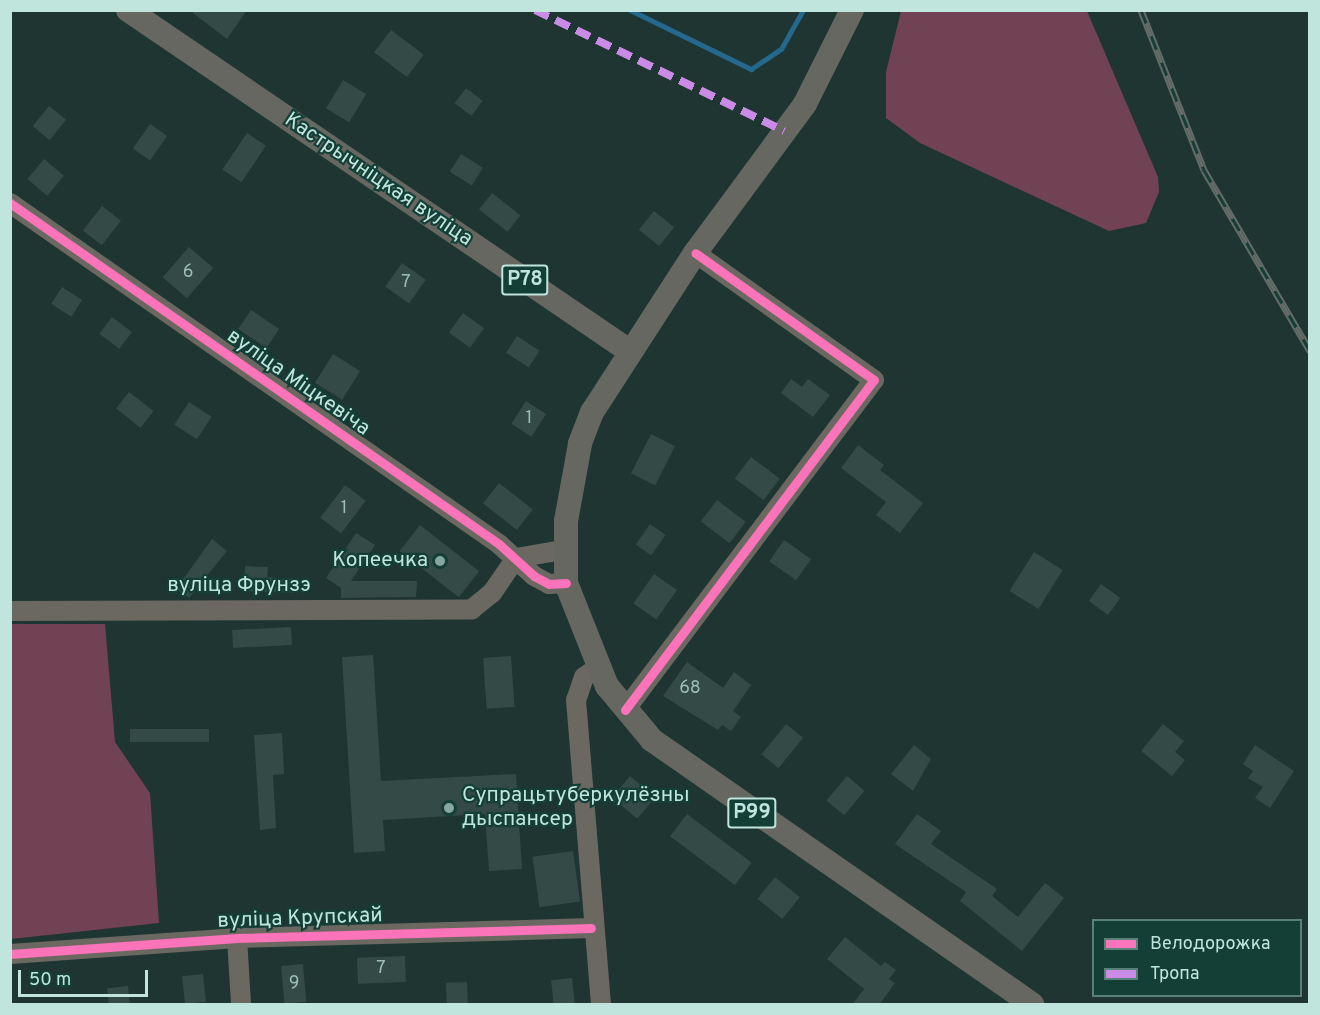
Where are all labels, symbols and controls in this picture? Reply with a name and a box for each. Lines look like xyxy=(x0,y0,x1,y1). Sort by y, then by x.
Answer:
street label: Кастрычніцкая вуліца xyxy=(279,108,477,252)
house number: 6 xyxy=(183,262,193,284)
road number: Р78 xyxy=(501,263,549,297)
house number: 7 xyxy=(401,272,411,294)
street label: вуліца Міцкевіча xyxy=(222,324,374,442)
house number: 1 xyxy=(526,408,532,430)
house number: 1 xyxy=(341,498,347,520)
place label: Копеечка xyxy=(332,548,428,574)
marker: Копеечка xyxy=(433,554,447,568)
street label: вуліца Фрунзэ xyxy=(167,573,311,599)
house number: 68 xyxy=(679,678,701,700)
place label: Супрацьтуберкулёзны дыспансер xyxy=(462,783,690,833)
road number: Р99 xyxy=(726,796,777,830)
marker: Супрацьтуберкулёзны дыспансер xyxy=(440,799,458,817)
street label: вуліца Крупскай xyxy=(217,904,383,934)
legend xyxy=(1092,919,1302,997)
text: Велодорожка xyxy=(1150,933,1270,956)
scale bar xyxy=(21,958,152,996)
house number: 7 xyxy=(376,958,386,980)
text: Тропа xyxy=(1150,963,1199,986)
text: 50 m xyxy=(29,969,71,992)
house number: 9 xyxy=(289,973,299,995)

